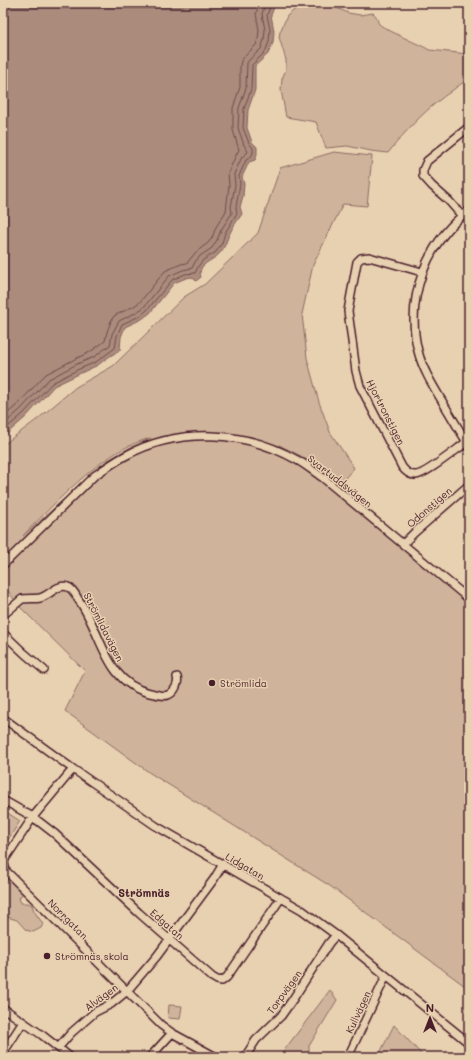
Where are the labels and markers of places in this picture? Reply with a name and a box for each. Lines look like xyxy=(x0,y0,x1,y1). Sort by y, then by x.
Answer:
place label: Strömlida xyxy=(220,676,267,690)
marker: Strömlida xyxy=(207,678,217,688)
place label: Strömnäs skola xyxy=(55,949,129,963)
marker: Strömnäs skola xyxy=(42,951,52,961)

